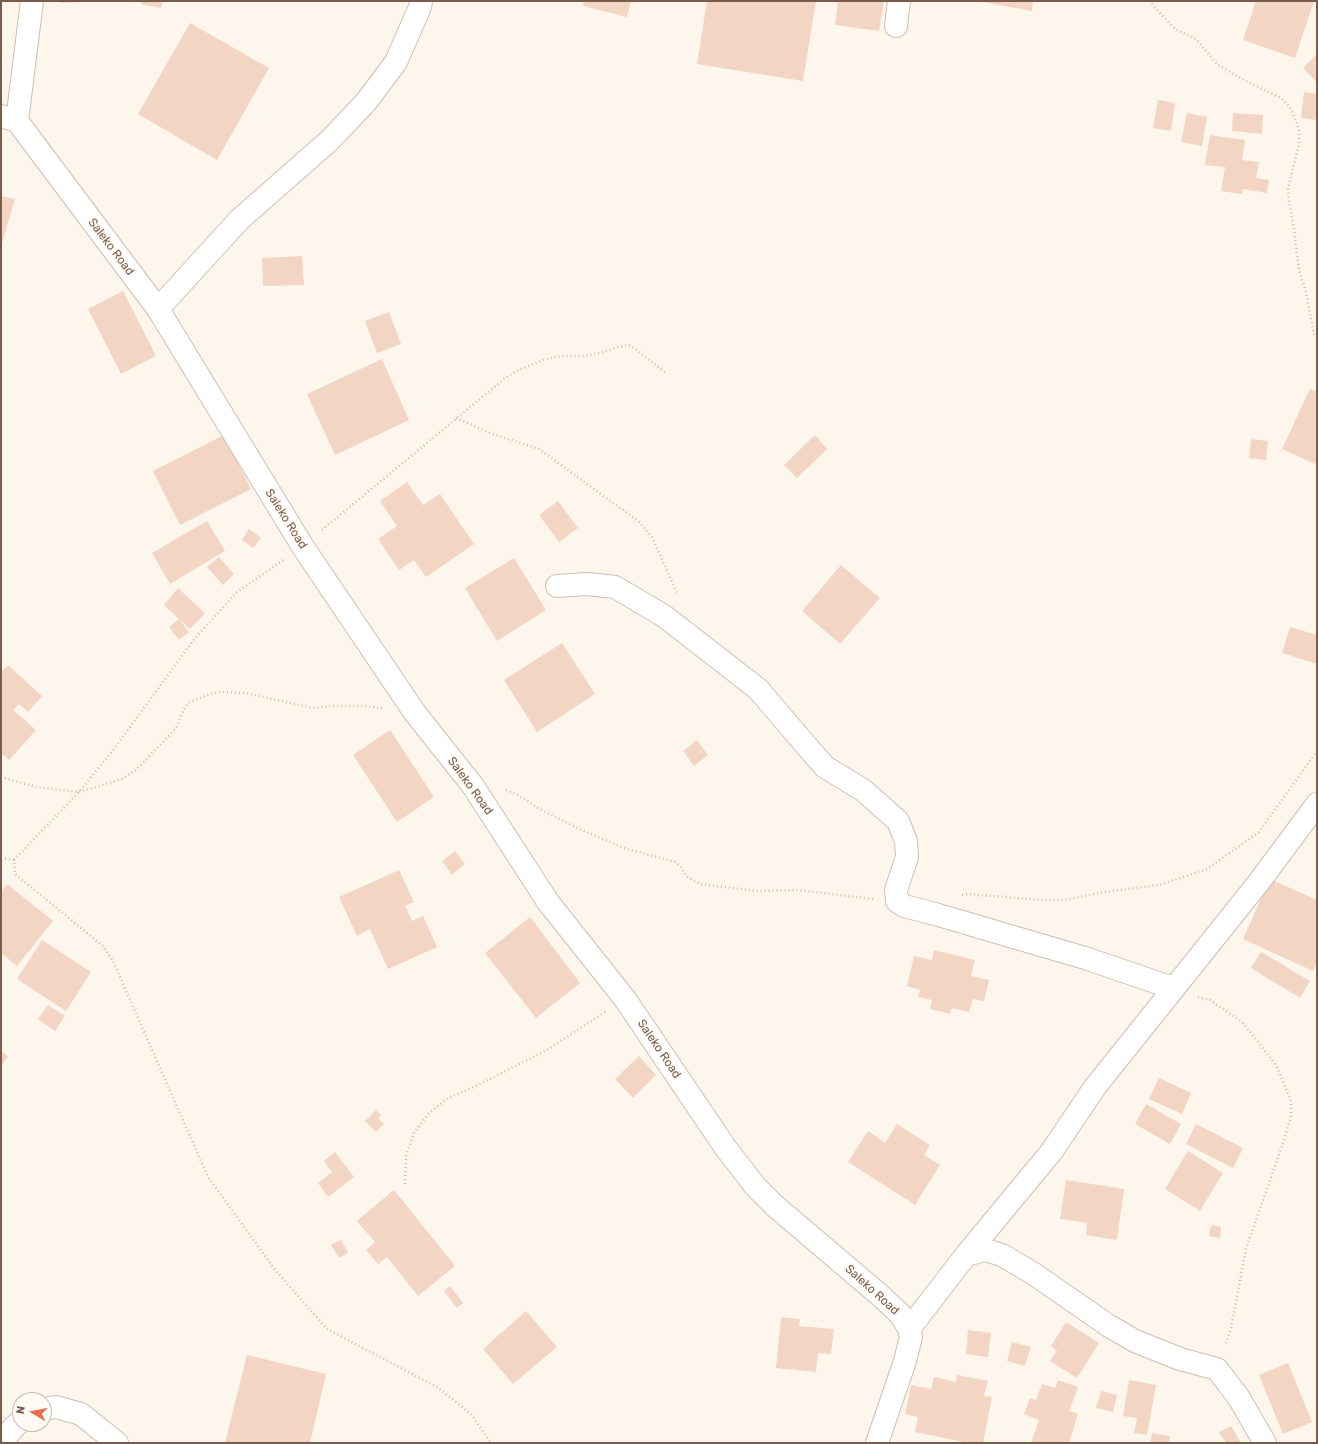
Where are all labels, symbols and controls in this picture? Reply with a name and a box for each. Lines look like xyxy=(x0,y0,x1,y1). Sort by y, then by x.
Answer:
street label: Saleko Road xyxy=(85,216,137,278)
street label: Saleko Road xyxy=(262,486,310,552)
street label: Saleko Road xyxy=(444,754,496,818)
street label: Saleko Road xyxy=(634,1017,684,1081)
street label: Saleko Road xyxy=(842,1262,902,1318)
north arrow xyxy=(12,1392,52,1432)
text: N xyxy=(14,1405,28,1415)

